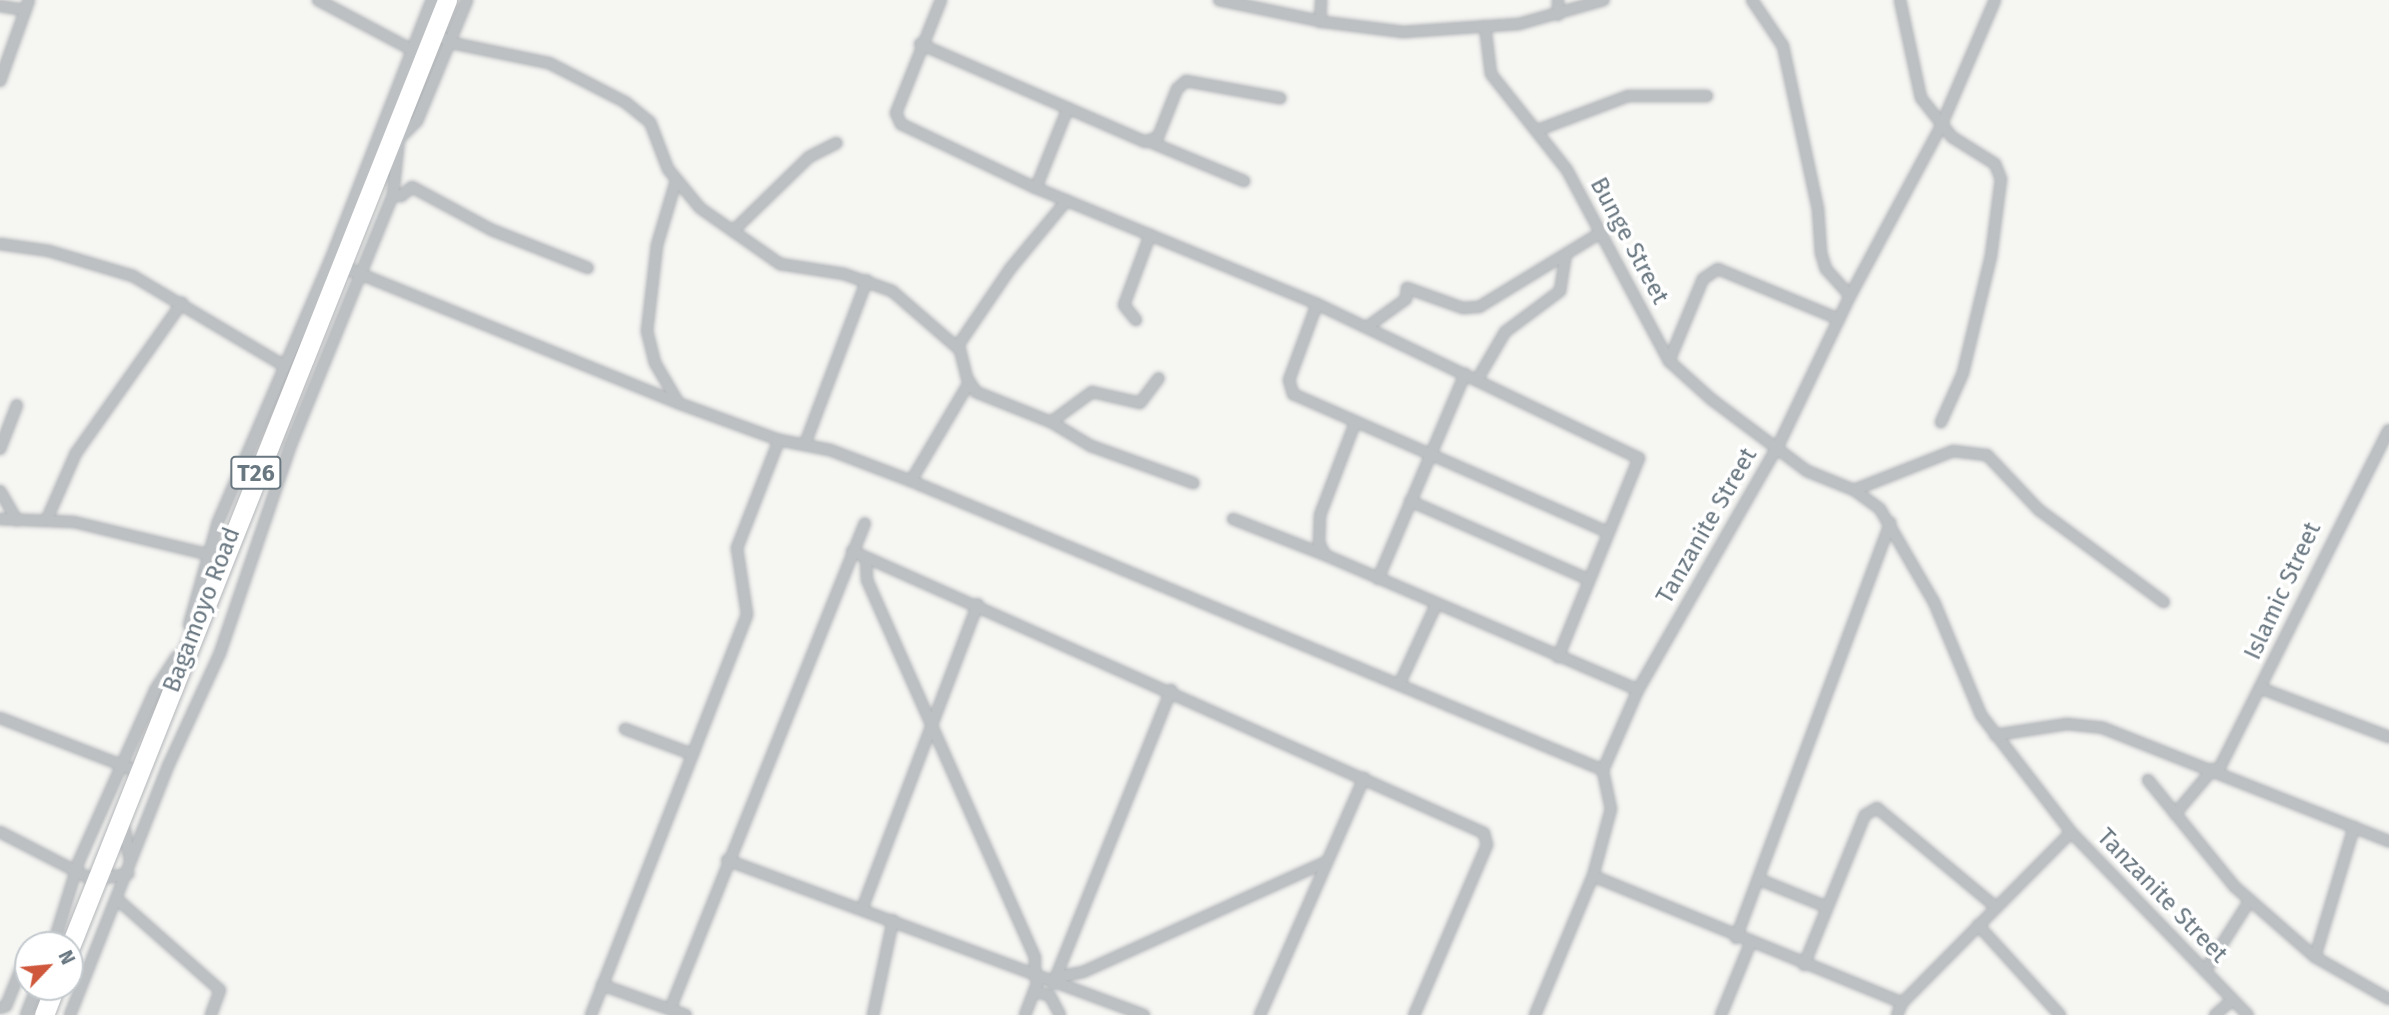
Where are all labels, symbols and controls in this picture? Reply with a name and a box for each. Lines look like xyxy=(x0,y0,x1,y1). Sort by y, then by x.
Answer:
street label: Bunge Street xyxy=(1584,173,1674,309)
street label: Tanzanite Street xyxy=(1651,443,1763,609)
road number: T26 xyxy=(230,453,282,492)
street label: Islamic Street xyxy=(2239,518,2327,664)
street label: Bagamoyo Road xyxy=(157,523,247,697)
street label: Tanzanite Street xyxy=(2091,823,2233,969)
north arrow xyxy=(14,931,84,1001)
text: N xyxy=(53,947,80,968)

